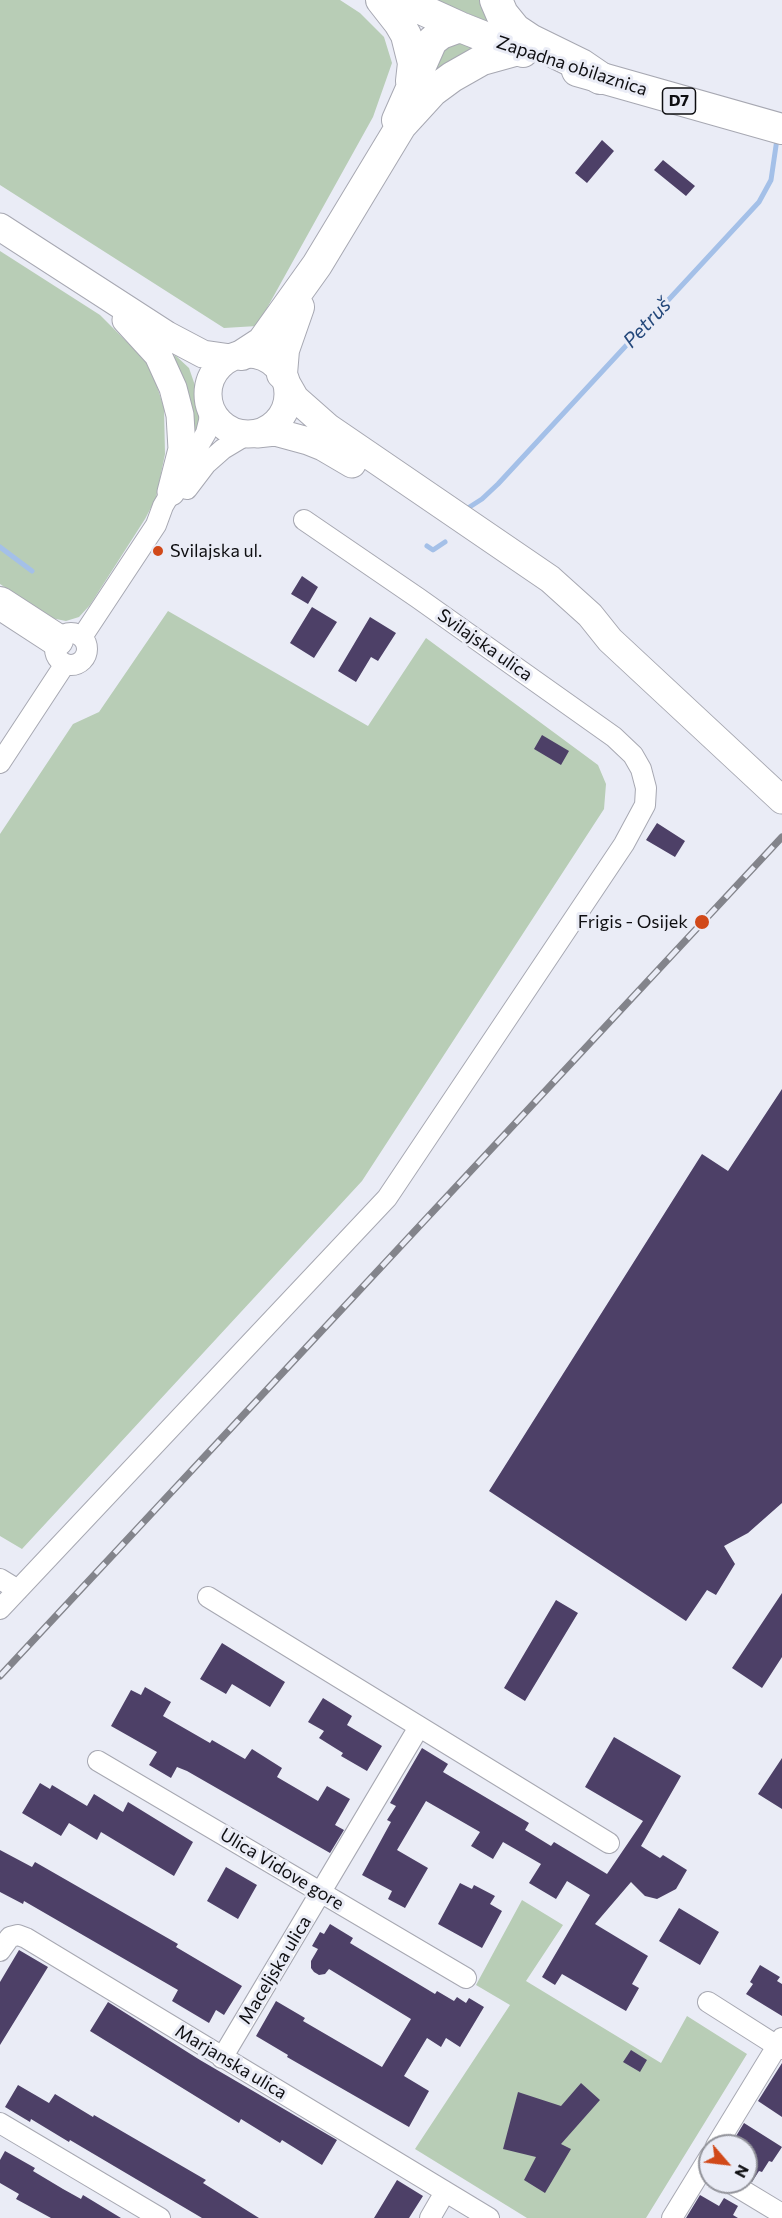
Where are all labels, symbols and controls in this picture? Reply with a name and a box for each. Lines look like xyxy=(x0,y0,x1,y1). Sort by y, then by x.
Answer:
street label: Zapadna obilaznica xyxy=(494,31,650,101)
road number: D7 xyxy=(662,88,696,114)
water label: Petruš xyxy=(618,293,676,353)
place label: Svilajska ul. xyxy=(170,540,262,562)
marker: Svilajska ul. xyxy=(151,544,165,558)
street label: Svilajska ulica xyxy=(433,604,537,686)
place label: Frigis - Osijek xyxy=(578,911,688,933)
marker: Frigis - Osijek xyxy=(693,913,711,931)
street label: Ulica Vidove gore xyxy=(216,1824,348,1914)
street label: Maceljska ulica xyxy=(234,1912,316,2028)
street label: Marjanska ulica xyxy=(171,2020,291,2104)
north arrow xyxy=(698,2134,758,2194)
text: N xyxy=(731,2162,754,2182)

